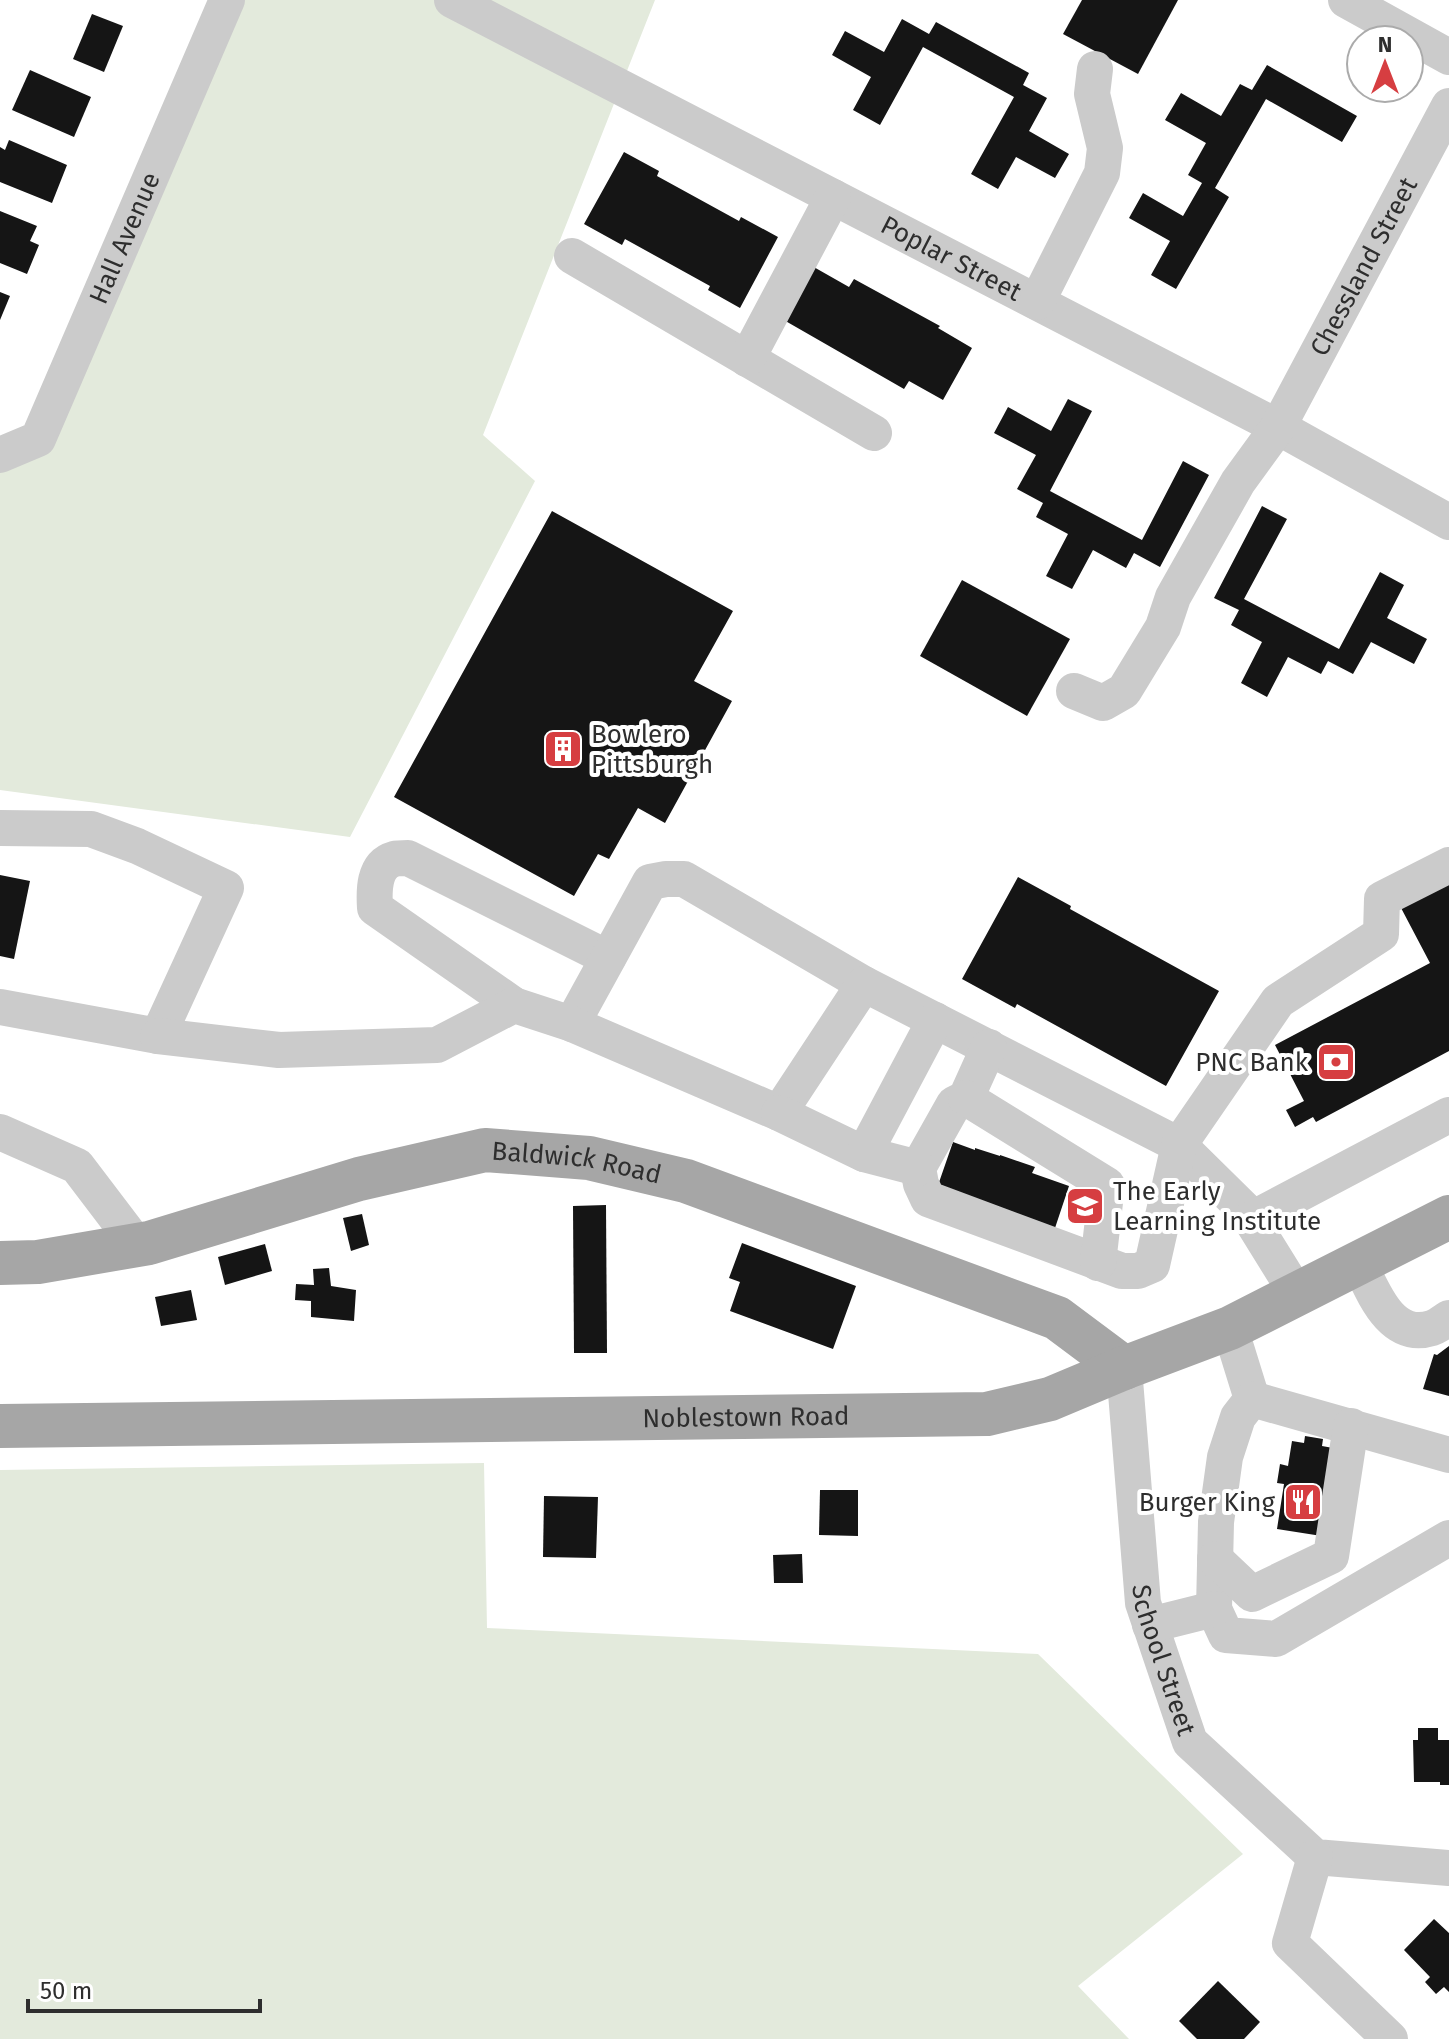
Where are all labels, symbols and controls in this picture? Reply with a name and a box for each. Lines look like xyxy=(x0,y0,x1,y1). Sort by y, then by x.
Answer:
north arrow xyxy=(1345,24,1425,104)
text: N xyxy=(1378,31,1392,58)
street label: Hall Avenue xyxy=(83,168,167,309)
street label: Chessland Street xyxy=(1304,172,1424,361)
street label: Poplar Street xyxy=(875,209,1027,308)
place label: Bowlero Pittsburgh xyxy=(591,719,713,780)
building icon: Bowlero Pittsburgh xyxy=(542,728,584,770)
bank icon: PNC Bank xyxy=(1315,1041,1357,1083)
place label: PNC Bank xyxy=(1195,1047,1309,1078)
street label: Baldwick Road xyxy=(491,1136,664,1191)
place label: The Early Learning Institute xyxy=(1113,1176,1321,1237)
school or university icon: The Early Learning Institute xyxy=(1064,1185,1106,1227)
street label: Noblestown Road xyxy=(642,1401,850,1434)
restaurant icon: Burger King xyxy=(1282,1481,1324,1523)
place label: Burger King xyxy=(1139,1487,1275,1518)
street label: School Street xyxy=(1126,1583,1202,1740)
scale bar xyxy=(28,1963,260,2013)
text: 50 m xyxy=(40,1977,92,2005)

